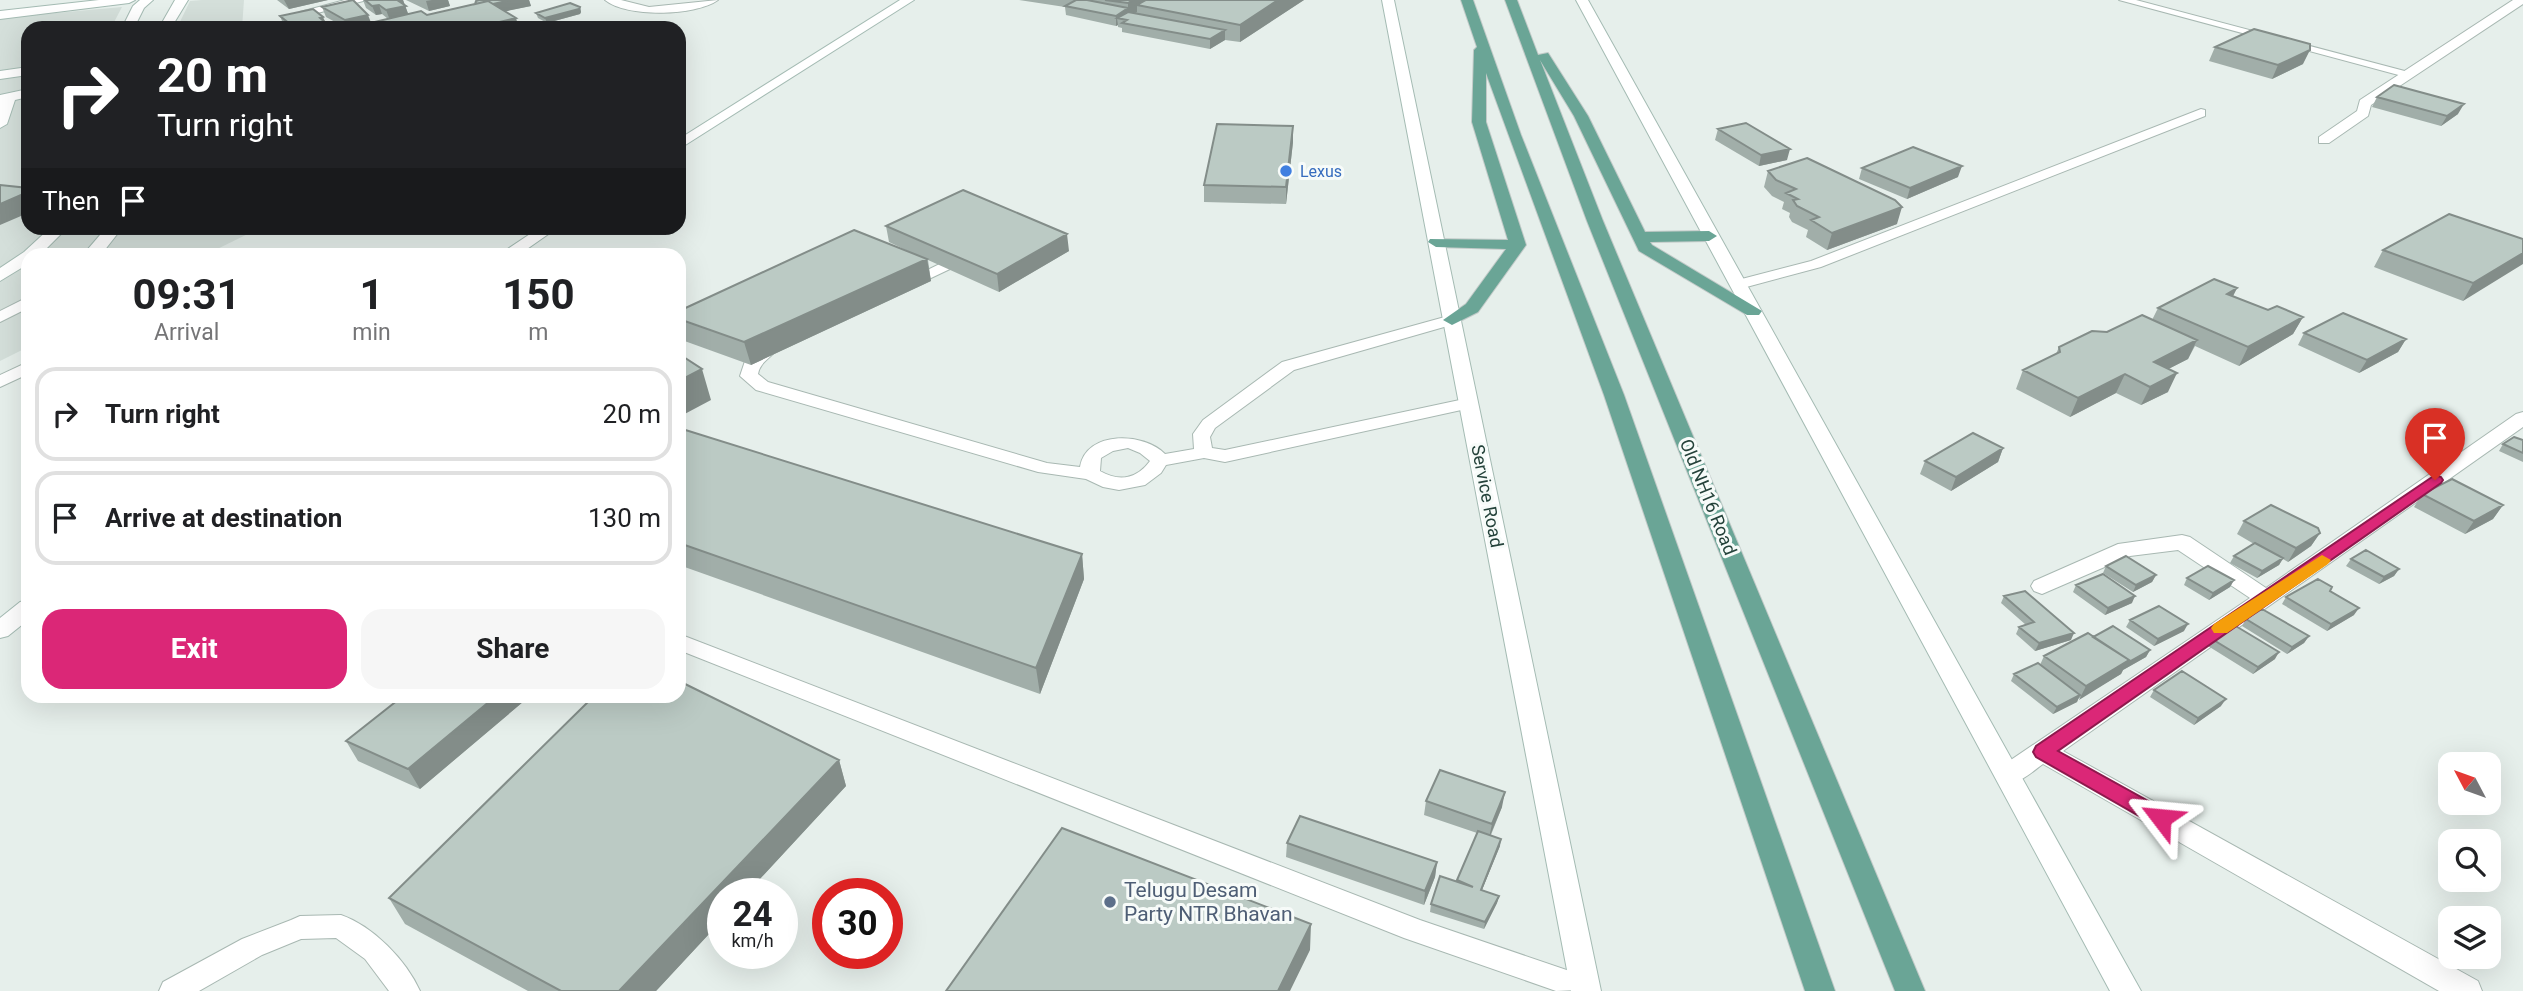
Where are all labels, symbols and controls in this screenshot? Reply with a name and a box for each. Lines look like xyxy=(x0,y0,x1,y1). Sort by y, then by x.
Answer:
text: 20 m xyxy=(157,47,268,104)
icon: right xyxy=(42,49,133,140)
text: Turn right xyxy=(157,106,293,144)
place label: Lexus xyxy=(1300,162,1342,181)
marker: Lexus xyxy=(1278,163,1294,179)
icon: arrive xyxy=(114,182,152,220)
text: Then xyxy=(42,186,100,216)
text: 09:31 xyxy=(133,270,241,319)
text: 1 xyxy=(359,270,384,319)
text: 150 xyxy=(502,270,575,319)
text: Arrival xyxy=(154,319,219,346)
text: min xyxy=(352,319,391,346)
text: m xyxy=(528,319,548,346)
icon: right xyxy=(46,395,84,433)
text: Turn right xyxy=(105,399,220,429)
text: 20 m xyxy=(603,399,661,429)
pin xyxy=(2405,408,2465,480)
icon: arrive xyxy=(2416,419,2454,457)
street label: Old NH16 Road xyxy=(1676,436,1741,558)
street label: Service Road xyxy=(1467,443,1508,549)
icon: arrive xyxy=(46,499,84,537)
text: Arrive at destination xyxy=(105,503,342,533)
text: 130 m xyxy=(588,503,661,533)
button: Exit xyxy=(42,609,347,689)
button: Share xyxy=(361,609,665,689)
north arrow xyxy=(2438,752,2501,816)
map controls xyxy=(2438,752,2501,969)
position arrow xyxy=(2124,781,2198,855)
button: search xyxy=(2438,829,2501,892)
speed limit sign: 30 xyxy=(812,878,903,969)
place label: Telugu Desam Party NTR Bhavan xyxy=(1124,878,1293,926)
text: 24 xyxy=(732,894,773,935)
marker: Telugu Desam Party NTR Bhavan xyxy=(1102,894,1118,910)
button: layers xyxy=(2438,906,2501,969)
text: km/h xyxy=(731,930,774,951)

